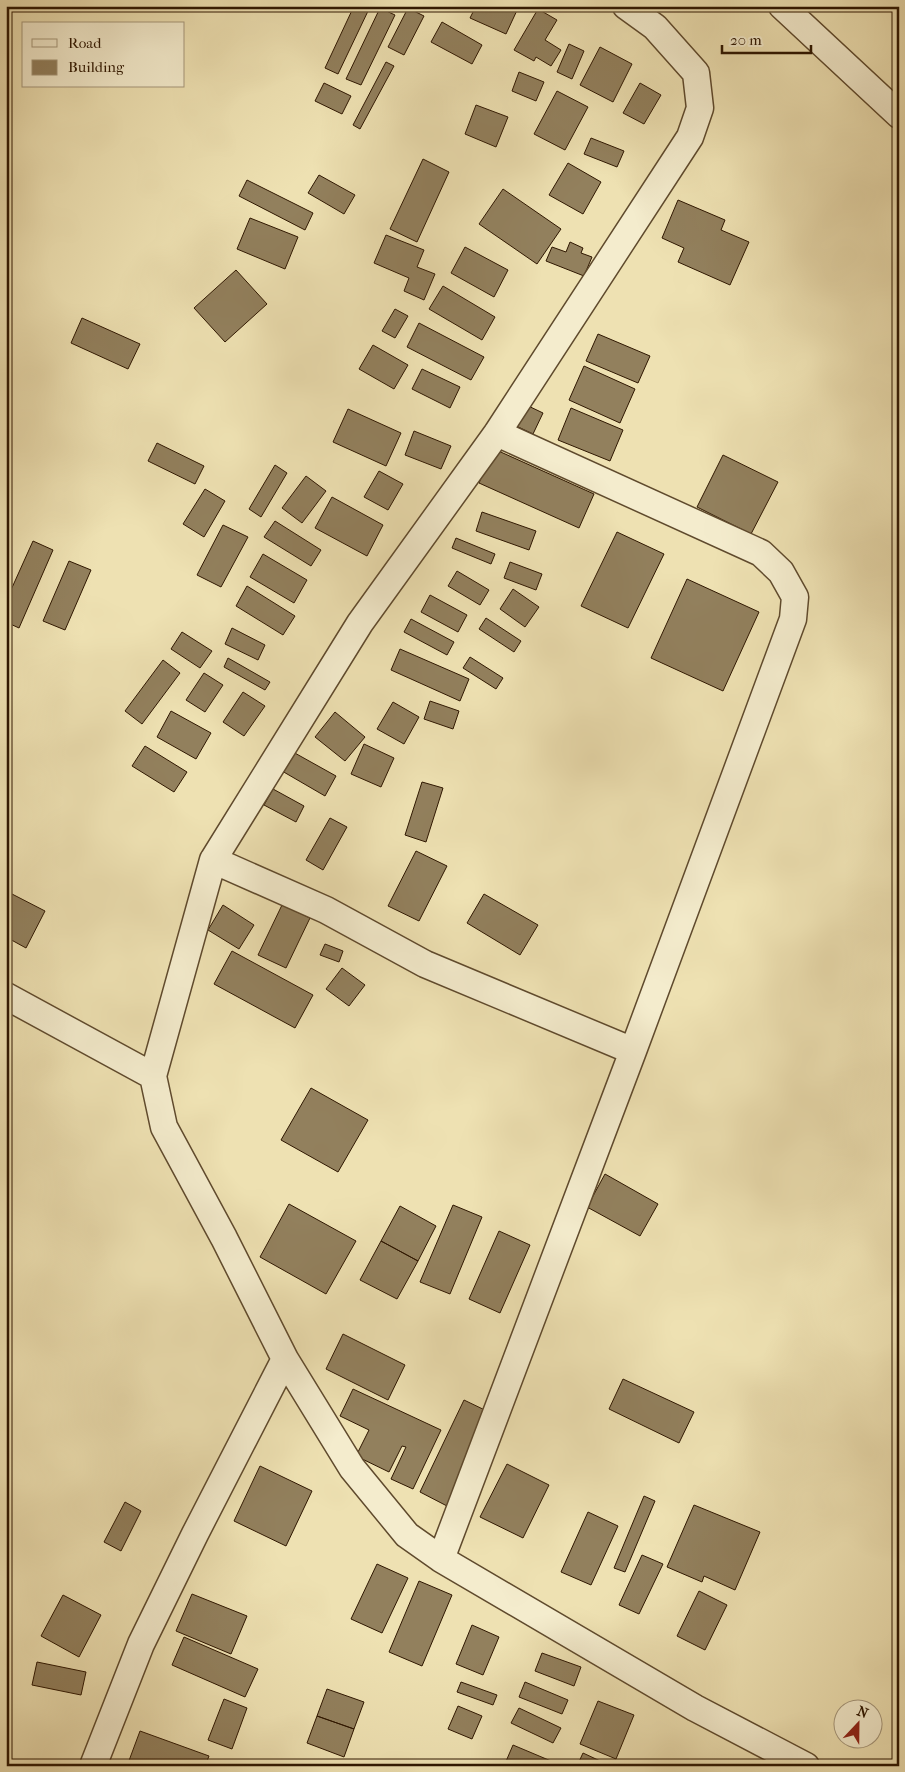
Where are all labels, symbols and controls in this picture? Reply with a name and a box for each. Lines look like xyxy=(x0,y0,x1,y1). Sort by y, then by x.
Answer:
legend xyxy=(22,22,185,88)
scale bar xyxy=(722,22,811,54)
text: 20 m xyxy=(730,31,762,49)
text: Road xyxy=(68,34,102,52)
text: Building xyxy=(68,58,125,76)
north arrow xyxy=(832,1700,882,1750)
text: N xyxy=(855,1703,871,1722)

